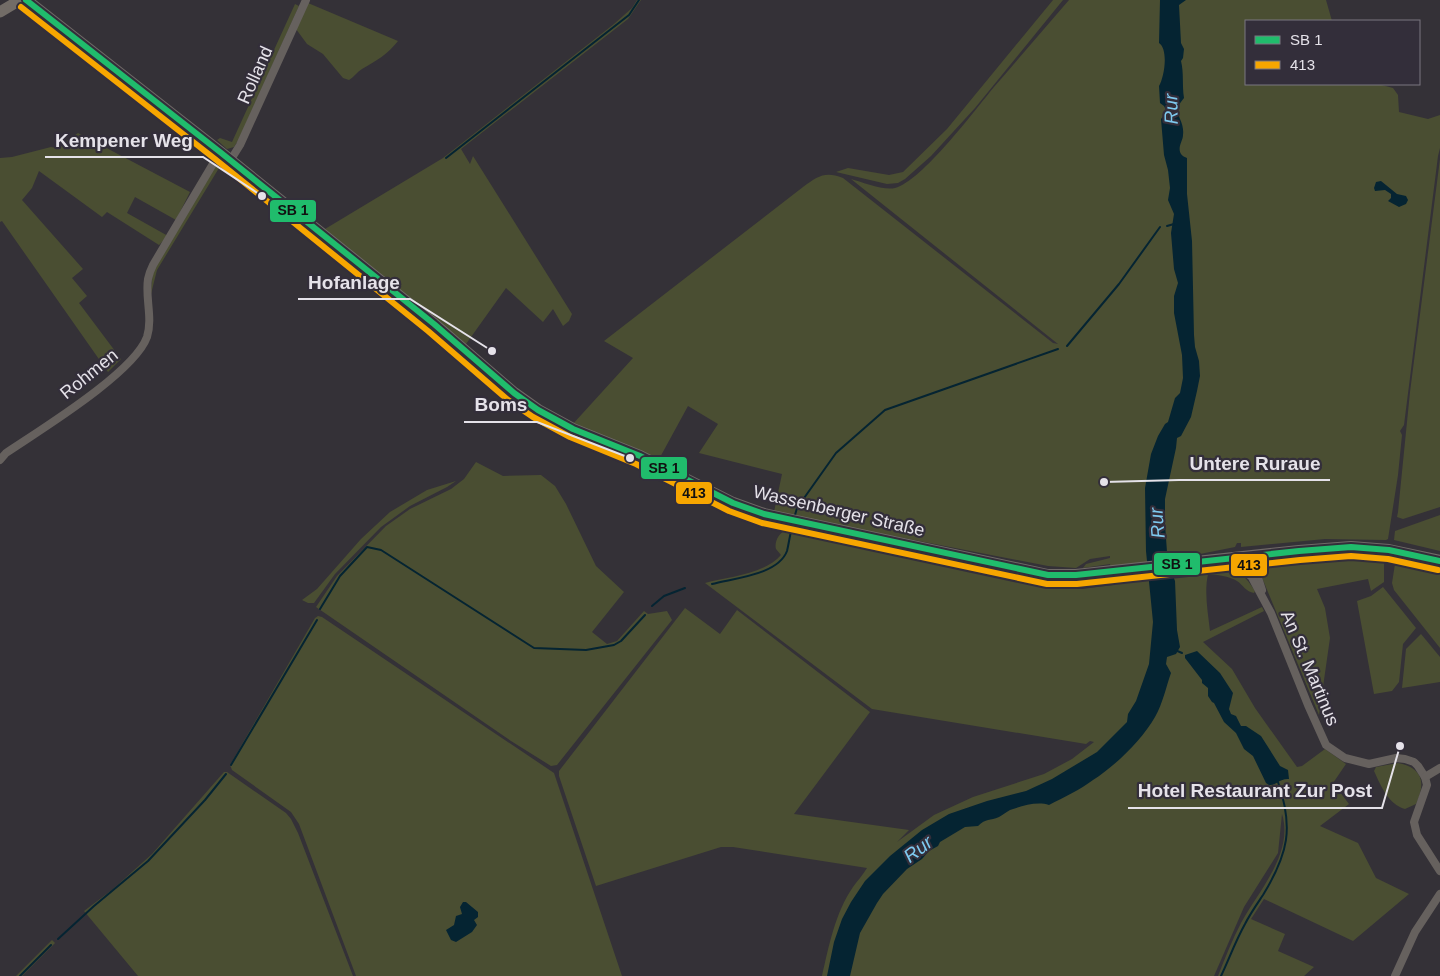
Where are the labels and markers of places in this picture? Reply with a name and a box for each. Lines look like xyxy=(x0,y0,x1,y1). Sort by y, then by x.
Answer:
callout: Kempener Weg xyxy=(45,123,203,157)
callout: Hofanlage xyxy=(298,265,410,299)
callout: Boms xyxy=(464,388,537,422)
callout: Untere Ruraue xyxy=(1179,446,1330,480)
callout: Hotel Restaurant Zur Post xyxy=(1128,774,1382,808)

